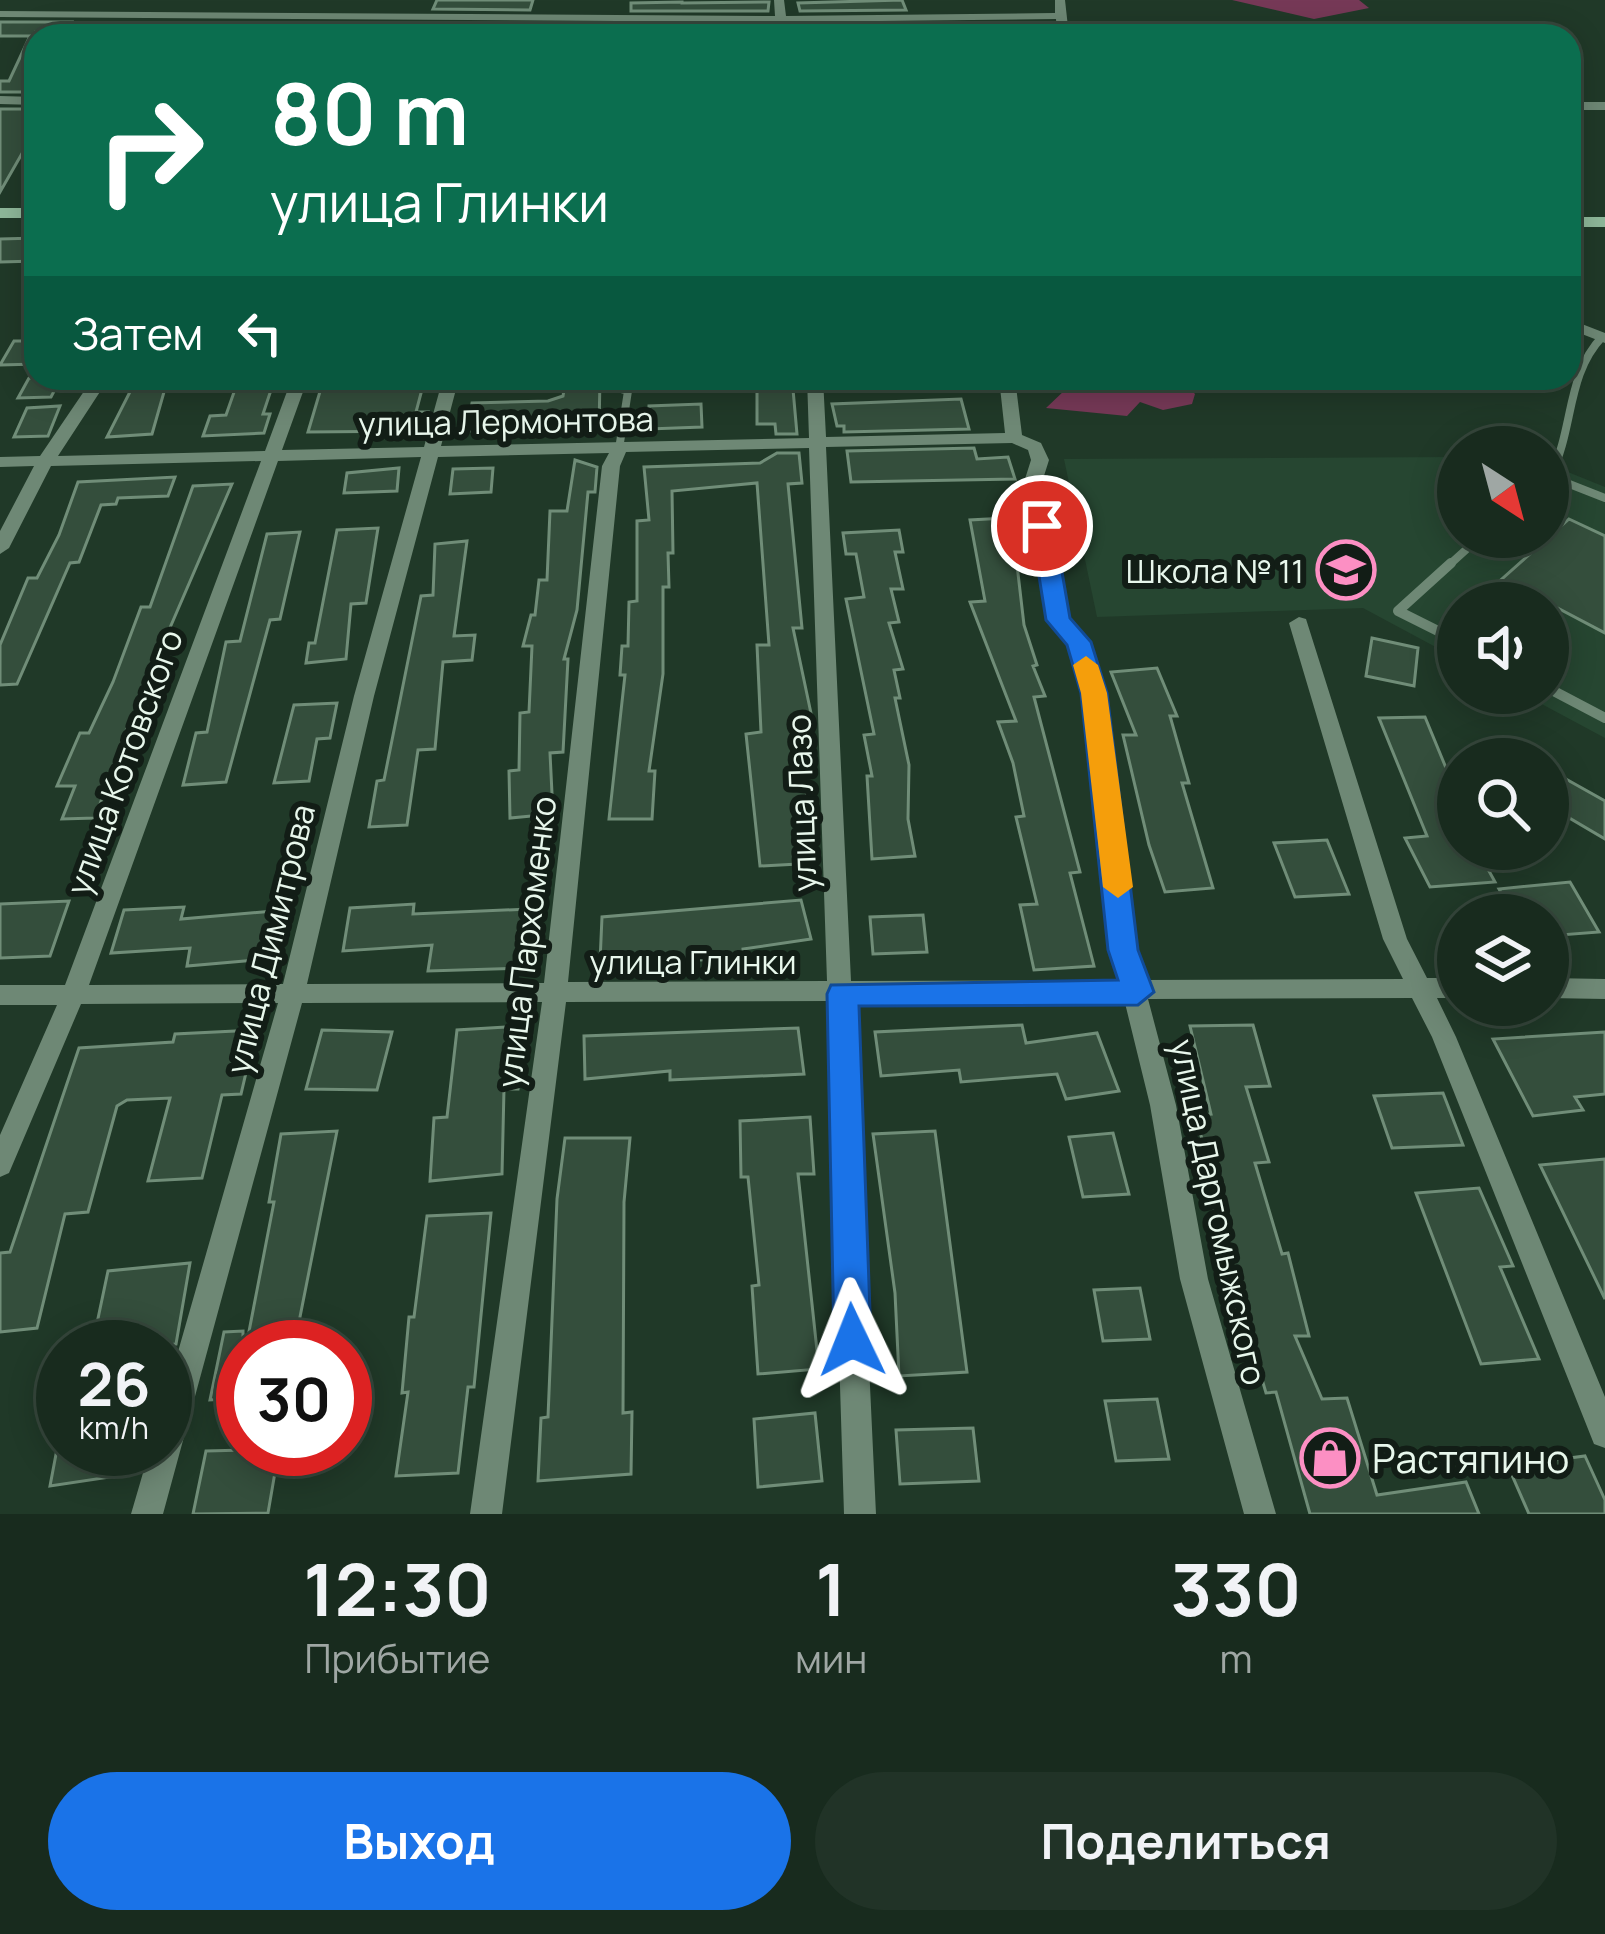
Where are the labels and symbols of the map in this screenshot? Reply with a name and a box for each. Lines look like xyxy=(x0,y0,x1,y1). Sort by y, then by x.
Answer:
street label: улица Лермонтова xyxy=(358,396,654,446)
north arrow xyxy=(1437,426,1569,558)
pin xyxy=(991,475,1093,577)
school or university icon: Школа № 11 xyxy=(1315,539,1377,601)
place label: Школа № 11 xyxy=(1126,548,1304,593)
street label: улица Котовского xyxy=(55,623,193,901)
street label: улица Лазо xyxy=(775,714,827,892)
street label: улица Пархоменко xyxy=(486,794,566,1090)
street label: улица Димитрова xyxy=(215,800,325,1078)
street label: улица Глинки xyxy=(589,939,797,984)
street label: улица Даргомыжского xyxy=(1160,1035,1278,1389)
position arrow xyxy=(789,1277,915,1403)
speed limit sign: 30 xyxy=(216,1320,372,1476)
shop icon: Растяпино xyxy=(1299,1427,1361,1489)
place label: Растяпино xyxy=(1372,1431,1569,1485)

